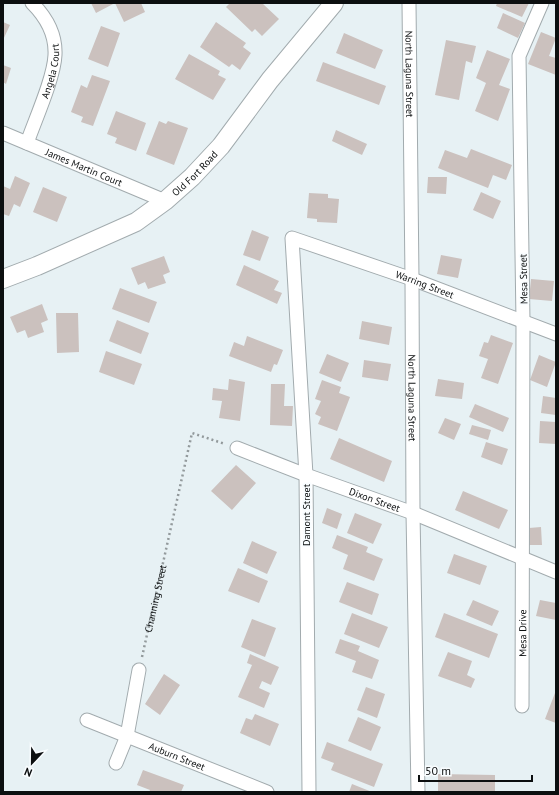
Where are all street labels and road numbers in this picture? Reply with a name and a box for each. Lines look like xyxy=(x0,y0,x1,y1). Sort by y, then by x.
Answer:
street label: North Laguna Street xyxy=(402,31,416,118)
street label: Angela Court xyxy=(38,42,62,100)
street label: James Martin Court xyxy=(43,145,125,190)
street label: Old Fort Road xyxy=(169,148,220,199)
street label: Mesa Street xyxy=(517,253,530,304)
street label: Warring Street xyxy=(394,268,456,302)
street label: North Laguna Street xyxy=(405,355,419,442)
street label: Damont Street xyxy=(300,483,313,546)
street label: Dixon Street xyxy=(347,485,402,515)
street label: Channing Street xyxy=(142,563,170,634)
street label: Mesa Drive xyxy=(516,609,529,657)
street label: Auburn Street xyxy=(147,739,207,774)

